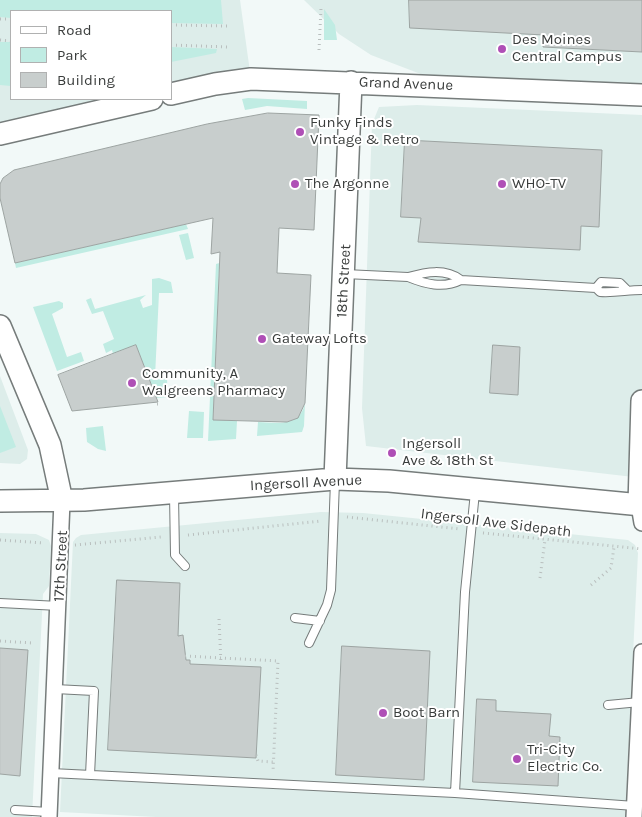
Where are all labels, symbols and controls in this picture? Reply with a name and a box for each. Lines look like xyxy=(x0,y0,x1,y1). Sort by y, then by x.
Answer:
legend xyxy=(10,10,172,100)
text: Road xyxy=(57,21,92,39)
place label: Des Moines Central Campus xyxy=(512,31,622,66)
marker: Des Moines Central Campus xyxy=(496,43,508,55)
text: Park xyxy=(57,46,87,64)
text: Building xyxy=(57,71,115,89)
street label: Grand Avenue xyxy=(359,73,453,95)
place label: Funky Finds Vintage & Retro xyxy=(310,114,419,149)
marker: Funky Finds Vintage & Retro xyxy=(294,126,306,138)
place label: The Argonne xyxy=(305,175,389,193)
place label: WHO-TV xyxy=(512,175,566,193)
marker: The Argonne xyxy=(289,178,301,190)
marker: WHO-TV xyxy=(496,178,508,190)
street label: 18th Street xyxy=(333,244,355,318)
place label: Gateway Lofts xyxy=(272,330,367,348)
marker: Gateway Lofts xyxy=(256,333,268,345)
place label: Community, A Walgreens Pharmacy xyxy=(142,365,285,400)
marker: Community, A Walgreens Pharmacy xyxy=(126,377,138,389)
place label: Ingersoll Ave & 18th St xyxy=(402,435,494,470)
marker: Ingersoll Ave & 18th St xyxy=(386,447,398,459)
street label: Ingersoll Avenue xyxy=(249,471,363,495)
street label: Ingersoll Ave Sidepath xyxy=(420,505,572,541)
street label: 17th Street xyxy=(50,530,72,602)
place label: Boot Barn xyxy=(393,704,460,722)
marker: Boot Barn xyxy=(377,707,389,719)
place label: Tri-City Electric Co. xyxy=(527,741,602,776)
marker: Tri-City Electric Co. xyxy=(511,753,523,765)

